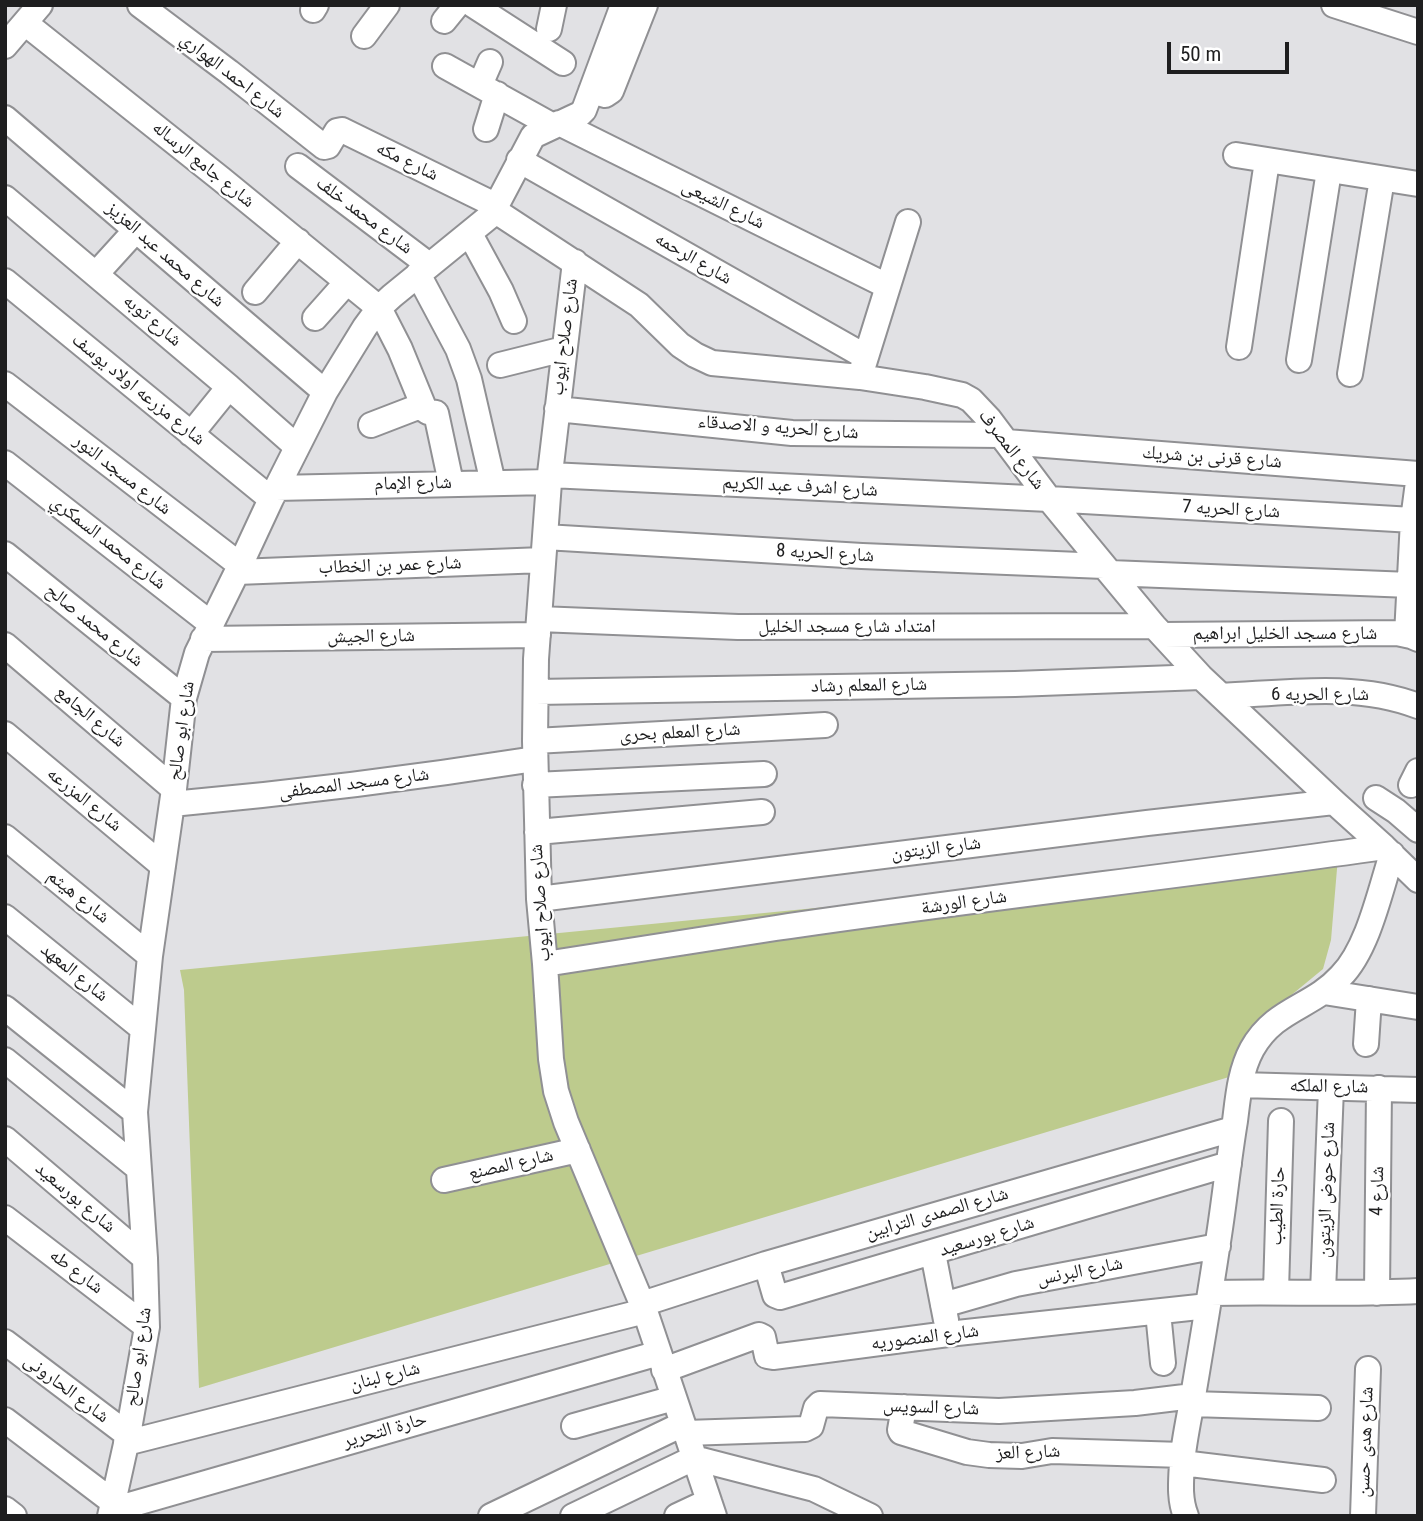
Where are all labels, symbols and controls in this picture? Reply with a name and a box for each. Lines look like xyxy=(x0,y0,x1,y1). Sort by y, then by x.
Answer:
street label: شارع احمد الهواري xyxy=(175,28,289,124)
scale bar xyxy=(1171,28,1294,72)
text: 50 m xyxy=(1180,42,1221,66)
street label: شارع جامع الرساله xyxy=(147,117,259,213)
street label: شارع مكه xyxy=(372,137,442,187)
street label: شارع محمد خلف xyxy=(311,172,417,260)
street label: شارع الشيعى xyxy=(678,175,768,235)
street label: شارع محمد عبد العزيز xyxy=(101,197,229,313)
street label: شارع الرحمه xyxy=(650,228,736,290)
street label: شارع صلاح ايوب xyxy=(546,277,584,397)
street label: شارع توبه xyxy=(118,290,186,352)
street label: شارع مزرعه اولاد يوسف xyxy=(66,329,210,451)
street label: شارع المصرف xyxy=(973,405,1049,495)
street label: شارع الحريه و الاصدقاء xyxy=(697,411,859,445)
street label: شارع مسجد النور xyxy=(68,430,176,520)
street label: شارع قرنى بن شريك xyxy=(1141,442,1283,474)
street label: شارع الإمام xyxy=(374,472,452,496)
street label: شارع اشرف عبد الكريم xyxy=(722,472,878,502)
street label: شارع محمد السمكري xyxy=(46,491,170,595)
street label: شارع الحريه 7 xyxy=(1181,496,1281,524)
street label: شارع الحريه 8 xyxy=(775,540,875,568)
street label: شارع عمر بن الخطاب xyxy=(318,552,462,580)
street label: شارع محمد صالح xyxy=(40,580,148,672)
street label: امتداد شارع مسجد الخليل xyxy=(758,616,936,638)
street label: شارع مسجد الخليل ابراهيم xyxy=(1193,623,1377,645)
street label: شارع الجيش xyxy=(327,625,415,649)
street label: شارع المعلم رشاد xyxy=(811,674,927,698)
street label: شارع ابو صالح xyxy=(164,680,200,782)
street label: شارع الجامع xyxy=(50,681,130,753)
street label: شارع الحريه 6 xyxy=(1271,684,1369,706)
street label: شارع المعلم بحرى xyxy=(619,718,741,748)
street label: شارع المزرعه xyxy=(42,763,126,837)
street label: شارع مسجد المصطفى xyxy=(278,763,430,805)
street label: شارع الزيتون xyxy=(890,832,982,866)
street label: شارع صلاح ايوب xyxy=(526,843,556,963)
street label: شارع هيثم xyxy=(42,865,114,929)
street label: شارع الورشة xyxy=(920,886,1008,920)
street label: شارع المعهد xyxy=(35,939,113,1007)
street label: شارع الملكه xyxy=(1289,1075,1369,1099)
street label: شارع حوض الزيتون xyxy=(1313,1122,1341,1258)
street label: شارع المصنع xyxy=(466,1144,556,1186)
street label: شارع بورسعيد xyxy=(30,1158,120,1238)
street label: حارة الطيب xyxy=(1265,1166,1291,1246)
street label: شارع 4 xyxy=(1366,1166,1390,1216)
street label: شارع الصمدى الترابين xyxy=(863,1183,1011,1245)
street label: شارع بورسعيد xyxy=(937,1212,1037,1262)
street label: شارع طه xyxy=(45,1244,107,1300)
street label: شارع البرنس xyxy=(1035,1253,1125,1291)
street label: شارع ابو صالح xyxy=(121,1306,157,1408)
street label: شارع المنصوريه xyxy=(870,1320,980,1356)
street label: شارع الحارونى xyxy=(19,1350,113,1428)
street label: شارع لبنان xyxy=(348,1357,422,1397)
street label: شارع هدى حسن xyxy=(1353,1386,1379,1498)
street label: شارع السويس xyxy=(882,1395,980,1421)
street label: حارة التحرير xyxy=(340,1408,430,1454)
street label: شارع العز xyxy=(995,1440,1061,1466)

